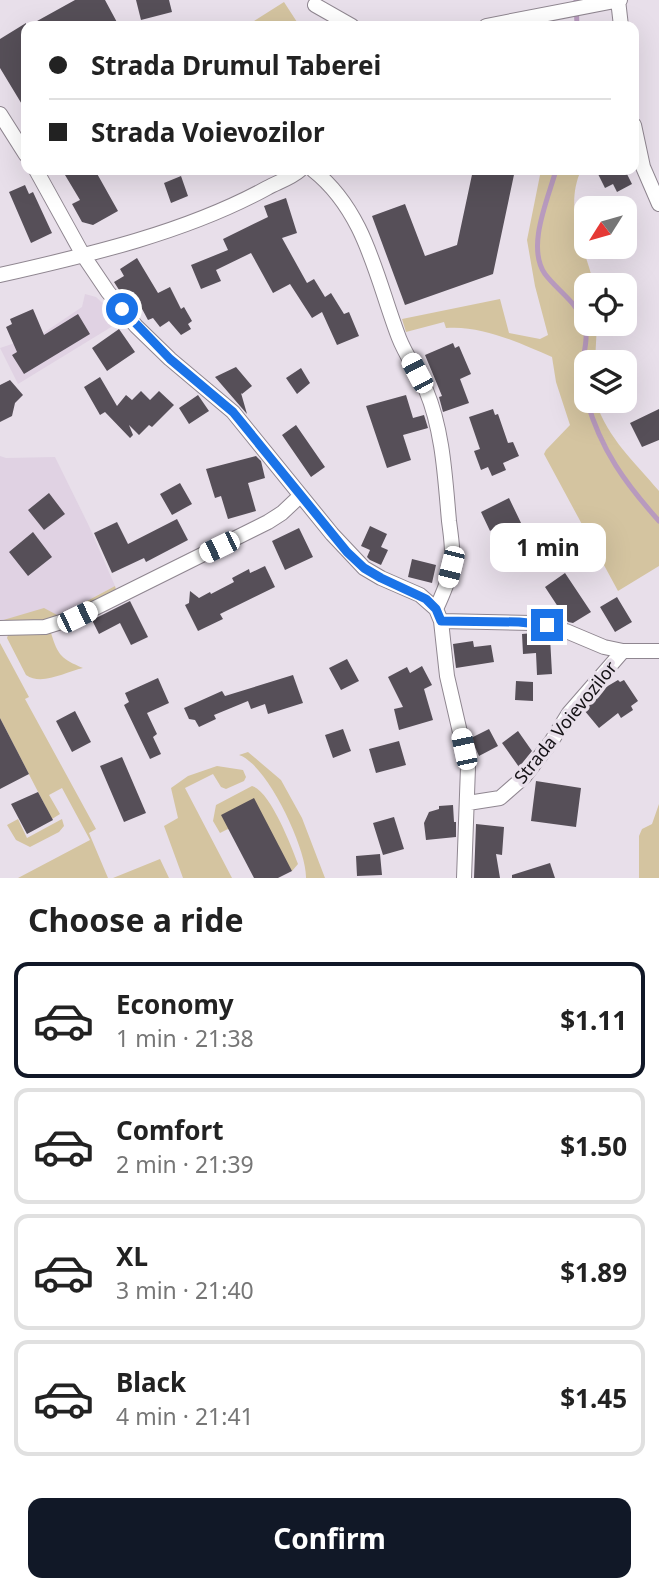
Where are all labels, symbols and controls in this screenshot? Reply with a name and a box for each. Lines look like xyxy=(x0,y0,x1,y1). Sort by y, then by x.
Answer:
text: Strada Drumul Taberei xyxy=(91,47,381,83)
text: Strada Voievozilor xyxy=(91,114,325,150)
north arrow xyxy=(574,196,637,259)
map controls xyxy=(574,196,637,413)
button: locate xyxy=(574,273,637,336)
route start xyxy=(106,293,138,325)
car xyxy=(398,350,437,396)
button: layers xyxy=(574,350,637,413)
callout: 1 min xyxy=(489,524,605,572)
car xyxy=(196,528,243,566)
text: 1 min xyxy=(516,531,580,563)
car xyxy=(436,544,467,590)
car xyxy=(54,598,101,636)
route end xyxy=(531,609,563,641)
street label: Strada Voievozilor xyxy=(508,655,622,788)
car xyxy=(450,726,479,772)
text: Choose a ride xyxy=(28,898,244,941)
text: Economy xyxy=(116,986,234,1022)
icon: car xyxy=(32,989,95,1052)
text: $1.11 xyxy=(560,1002,627,1038)
text: 1 min · 21:38 xyxy=(116,1022,254,1054)
text: Comfort xyxy=(116,1112,224,1148)
icon: car xyxy=(32,1115,95,1178)
text: $1.50 xyxy=(560,1128,627,1164)
text: 2 min · 21:39 xyxy=(116,1148,254,1180)
text: XL xyxy=(116,1238,148,1274)
icon: car xyxy=(32,1241,95,1304)
text: $1.89 xyxy=(560,1254,627,1290)
text: 3 min · 21:40 xyxy=(116,1274,254,1306)
text: Black xyxy=(116,1364,186,1400)
icon: car xyxy=(32,1367,95,1430)
text: $1.45 xyxy=(560,1380,627,1416)
text: 4 min · 21:41 xyxy=(116,1400,254,1432)
button: Confirm xyxy=(28,1498,631,1578)

